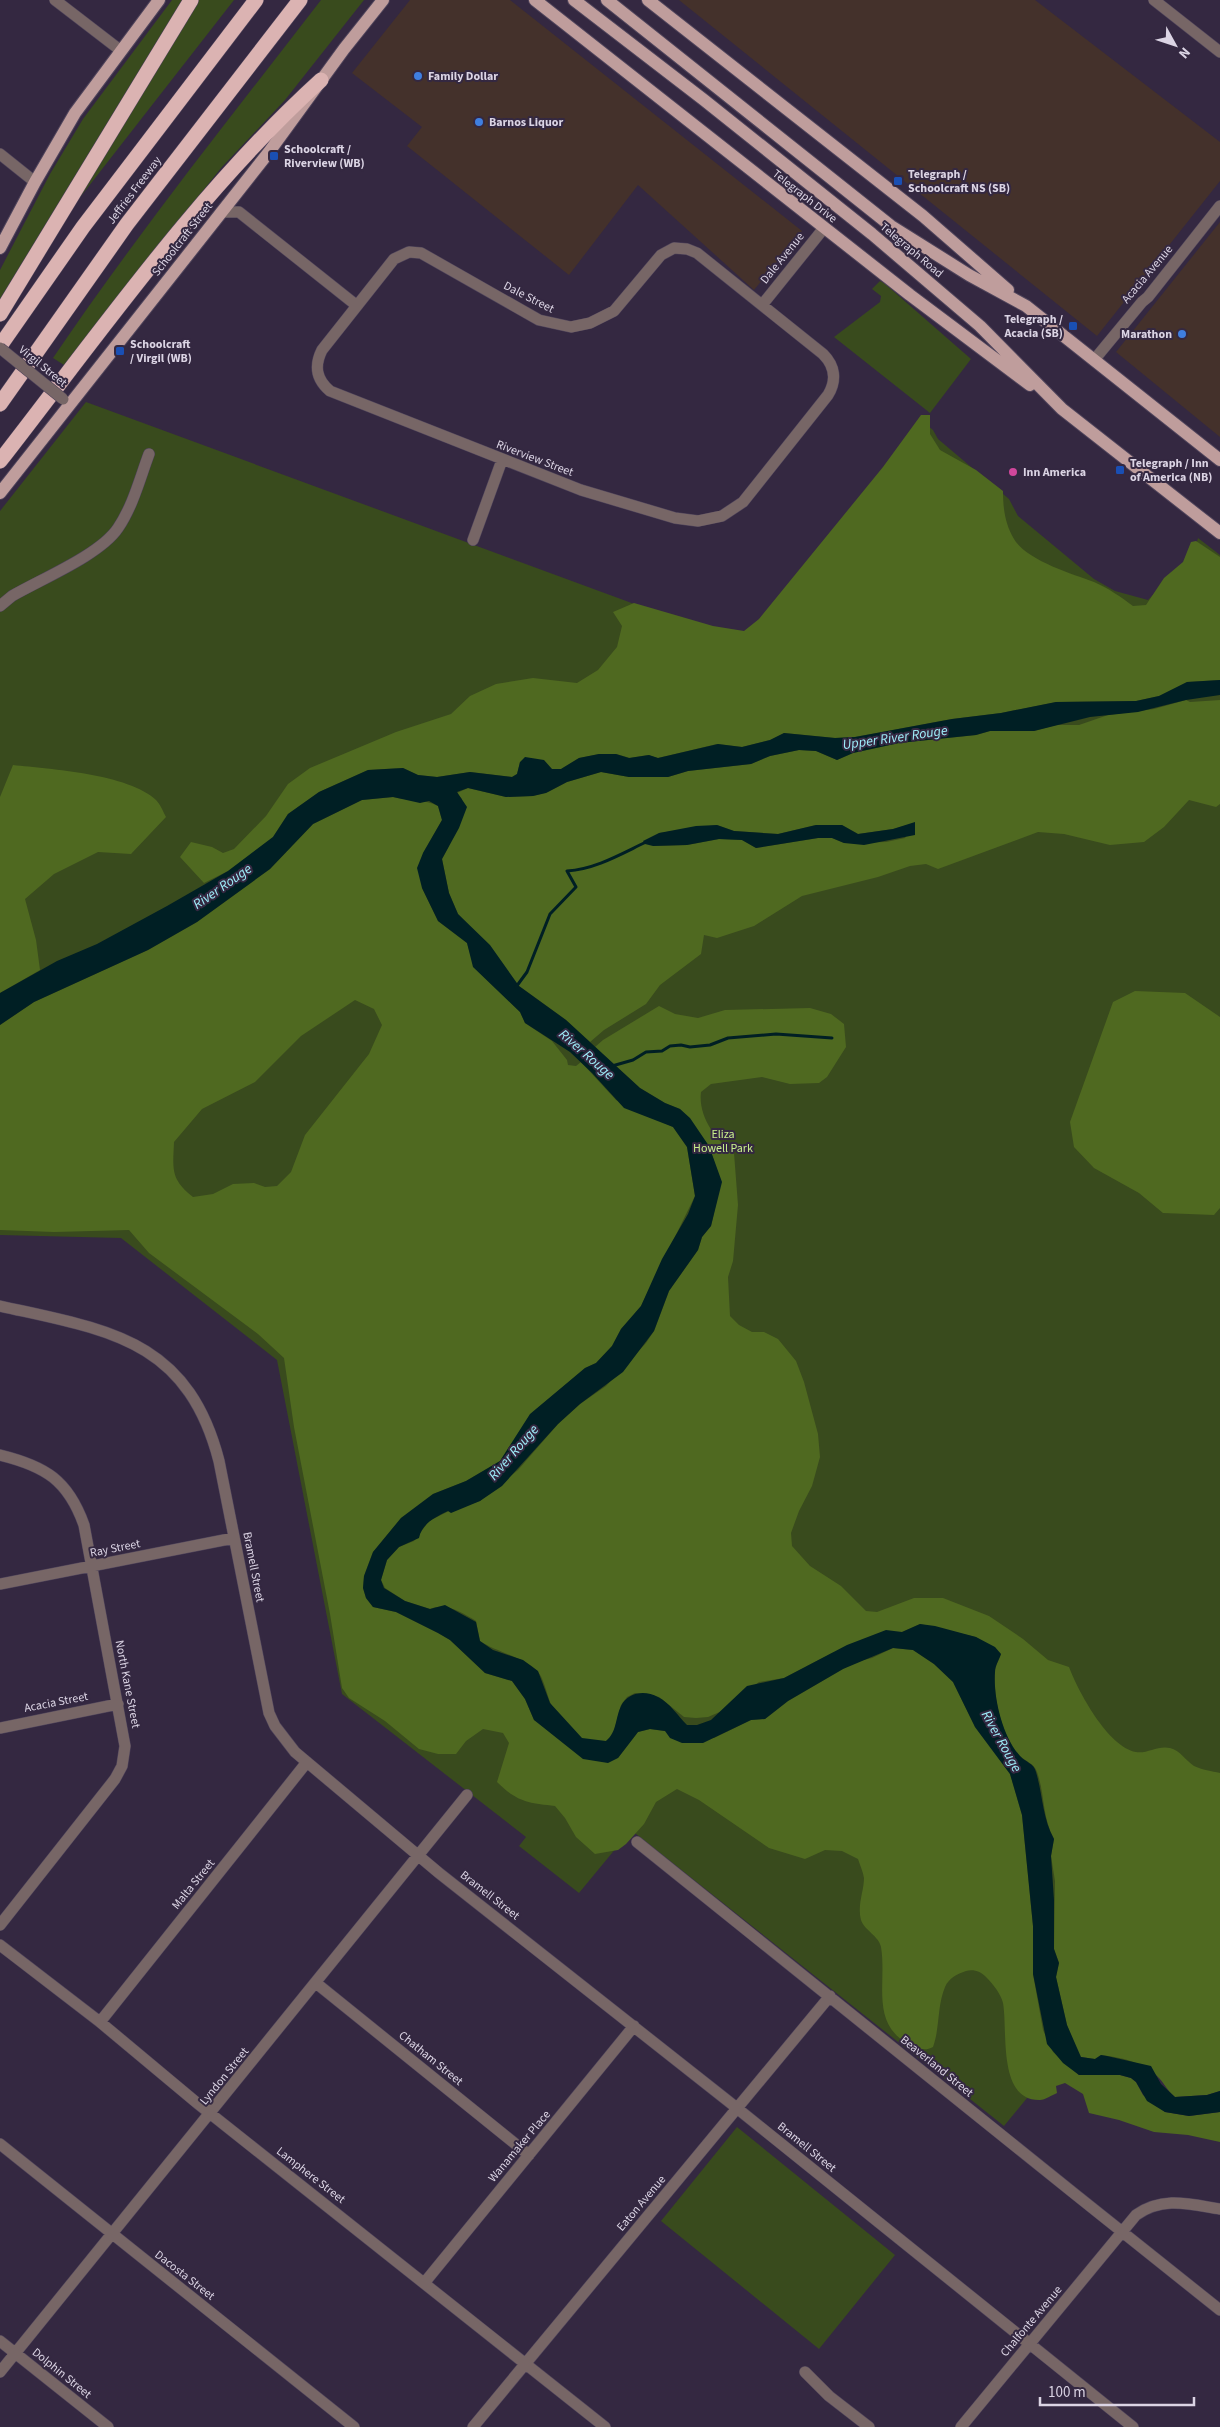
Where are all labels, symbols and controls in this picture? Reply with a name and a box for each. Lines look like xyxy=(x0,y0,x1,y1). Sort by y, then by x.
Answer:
north arrow xyxy=(1150,20,1200,70)
text: N xyxy=(1174,43,1195,63)
place label: Family Dollar xyxy=(428,68,498,85)
marker: Family Dollar xyxy=(412,70,424,82)
place label: Barnos Liquor xyxy=(489,114,563,131)
marker: Barnos Liquor xyxy=(473,116,485,128)
place label: Schoolcraft / Riverview (WB) xyxy=(284,141,365,172)
marker: Schoolcraft / Riverview (WB) xyxy=(268,150,280,162)
street label: Jeffries Freeway xyxy=(103,153,166,228)
street label: Telegraph Drive xyxy=(769,166,841,227)
place label: Telegraph / Schoolcraft NS (SB) xyxy=(908,166,1010,197)
marker: Telegraph / Schoolcraft NS (SB) xyxy=(892,175,904,187)
street label: Schoolcraft Street xyxy=(148,199,217,280)
street label: Telegraph Road xyxy=(876,219,947,282)
street label: Dale Avenue xyxy=(756,229,808,288)
street label: Acacia Avenue xyxy=(1118,241,1177,307)
street label: Dale Street xyxy=(500,277,557,317)
place label: Telegraph / Acacia (SB) xyxy=(1003,311,1063,342)
marker: Telegraph / Acacia (SB) xyxy=(1067,320,1079,332)
place label: Marathon xyxy=(1121,326,1172,343)
marker: Marathon xyxy=(1176,328,1188,340)
place label: Schoolcraft / Virgil (WB) xyxy=(130,336,192,367)
street label: Virgil Street xyxy=(15,342,70,391)
marker: Schoolcraft / Virgil (WB) xyxy=(114,345,126,357)
street label: Riverview Street xyxy=(494,436,576,481)
place label: Telegraph / Inn of America (NB) xyxy=(1130,455,1212,486)
place label: Inn America xyxy=(1023,464,1086,481)
marker: Telegraph / Inn of America (NB) xyxy=(1114,464,1126,476)
marker: Inn America xyxy=(1007,466,1019,478)
water label: Upper River Rouge xyxy=(841,721,949,755)
water label: River Rouge xyxy=(189,859,256,914)
water label: River Rouge xyxy=(554,1025,619,1085)
park label: Eliza Howell Park xyxy=(693,1126,753,1157)
water label: River Rouge xyxy=(484,1420,544,1485)
street label: Bramell Street xyxy=(238,1530,269,1604)
street label: Ray Street xyxy=(88,1535,142,1562)
street label: North Kane Street xyxy=(111,1639,144,1730)
street label: Acacia Street xyxy=(23,1688,90,1717)
water label: River Rouge xyxy=(976,1707,1026,1776)
street label: Malta Street xyxy=(168,1856,219,1913)
street label: Bramell Street xyxy=(456,1867,523,1924)
street label: Chatham Street xyxy=(395,2027,466,2090)
street label: Beaverland Street xyxy=(897,2032,977,2101)
street label: Lyndon Street xyxy=(196,2044,253,2109)
street label: Wanamaker Place xyxy=(484,2107,555,2186)
street label: Bramell Street xyxy=(774,2118,840,2176)
street label: Lamphere Street xyxy=(273,2143,349,2208)
street label: Eaton Avenue xyxy=(613,2172,670,2235)
street label: Dacosta Street xyxy=(151,2246,218,2304)
street label: Chalfonte Avenue xyxy=(997,2282,1066,2361)
street label: Dolphin Street xyxy=(28,2344,95,2403)
scale bar xyxy=(1040,2374,1194,2406)
text: 100 m xyxy=(1048,2382,1086,2403)

